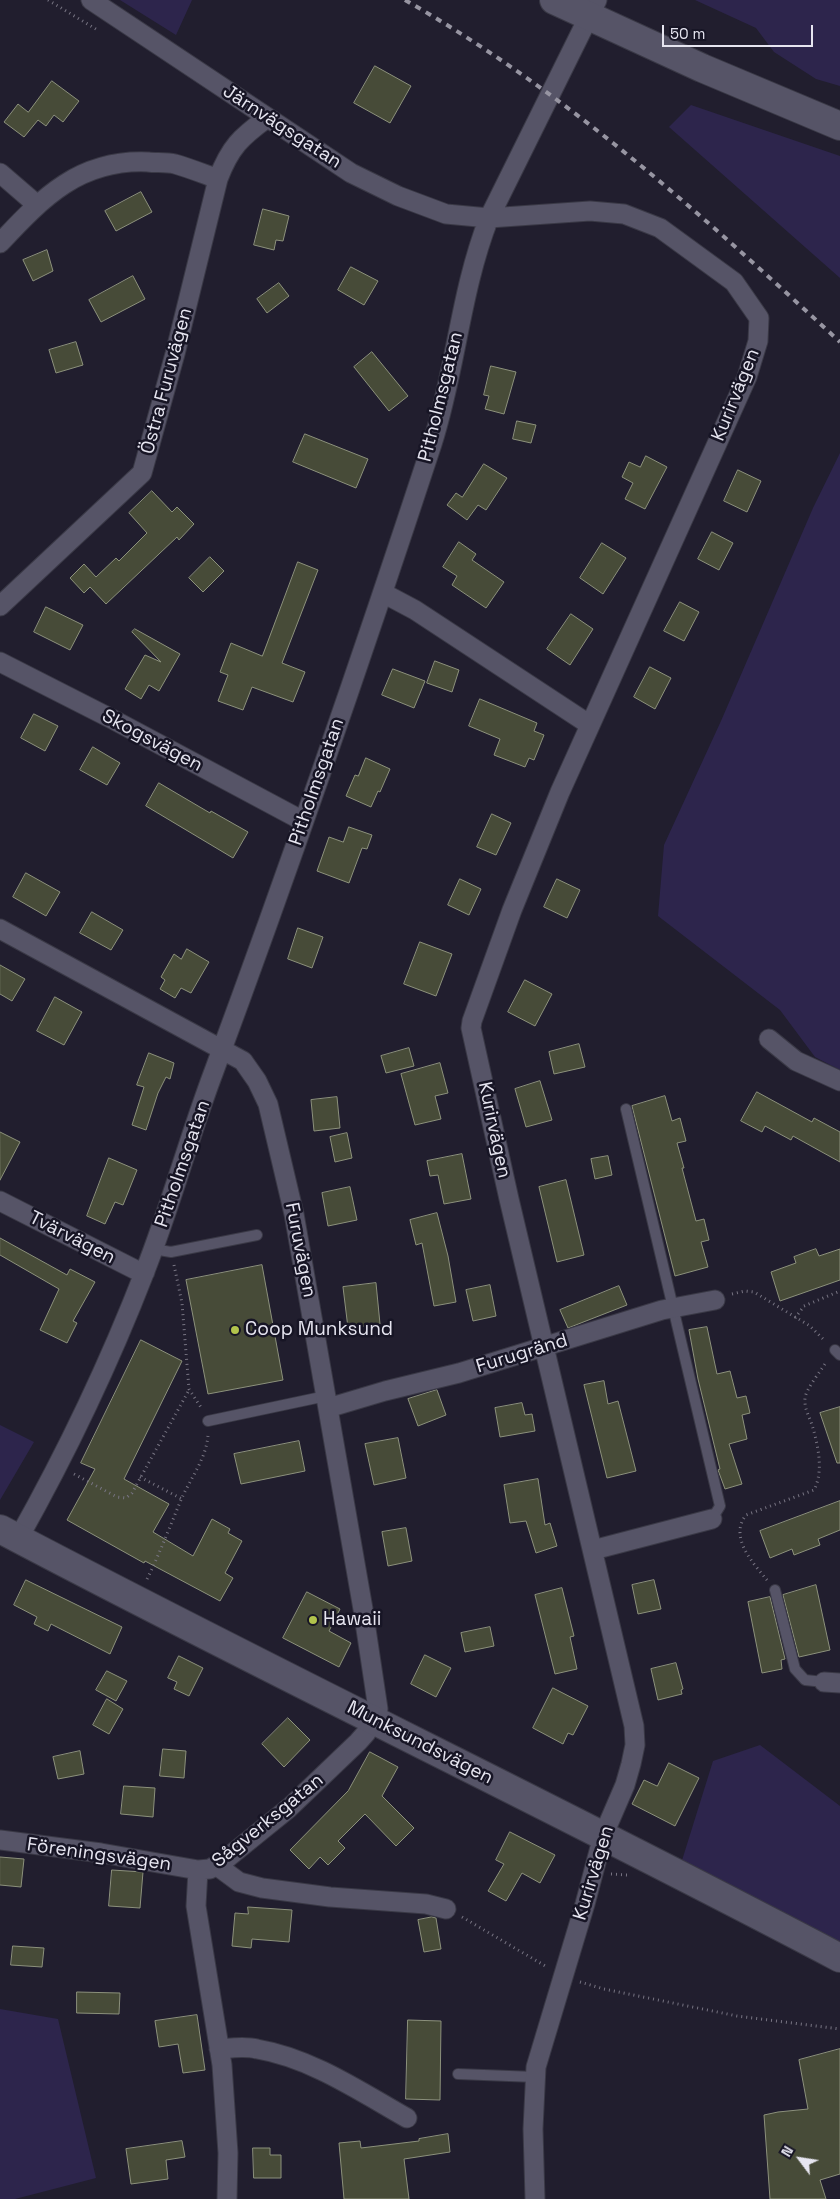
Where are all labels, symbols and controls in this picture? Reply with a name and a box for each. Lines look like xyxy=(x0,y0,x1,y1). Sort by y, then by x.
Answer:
scale bar xyxy=(665,15,816,47)
text: 50 m xyxy=(670,24,705,43)
street label: Järnvägsgatan xyxy=(218,80,346,174)
street label: Östra Furuvägen xyxy=(137,305,197,457)
street label: Pitholmsgatan xyxy=(414,330,468,464)
street label: Kurirvägen xyxy=(707,345,765,445)
street label: Skogsvägen xyxy=(98,705,206,777)
street label: Pitholmsgatan xyxy=(285,715,349,849)
street label: Kurirvägen xyxy=(473,1080,515,1180)
street label: Pitholmsgatan xyxy=(151,1097,215,1231)
street label: Furuvägen xyxy=(280,1201,320,1299)
street label: Tvärvägen xyxy=(25,1207,119,1269)
place label: Coop Munksund xyxy=(245,1319,393,1341)
marker: Coop Munksund xyxy=(229,1324,241,1336)
street label: Furugränd xyxy=(473,1329,571,1379)
place label: Hawaii xyxy=(323,1609,381,1631)
marker: Hawaii xyxy=(307,1614,319,1626)
street label: Munksundsvägen xyxy=(343,1696,497,1790)
street label: Sågverksgatan xyxy=(208,1769,328,1873)
street label: Kurirvägen xyxy=(569,1823,619,1923)
street label: Föreningsvägen xyxy=(25,1834,173,1876)
north arrow xyxy=(775,2134,825,2184)
text: N xyxy=(777,2143,797,2160)

